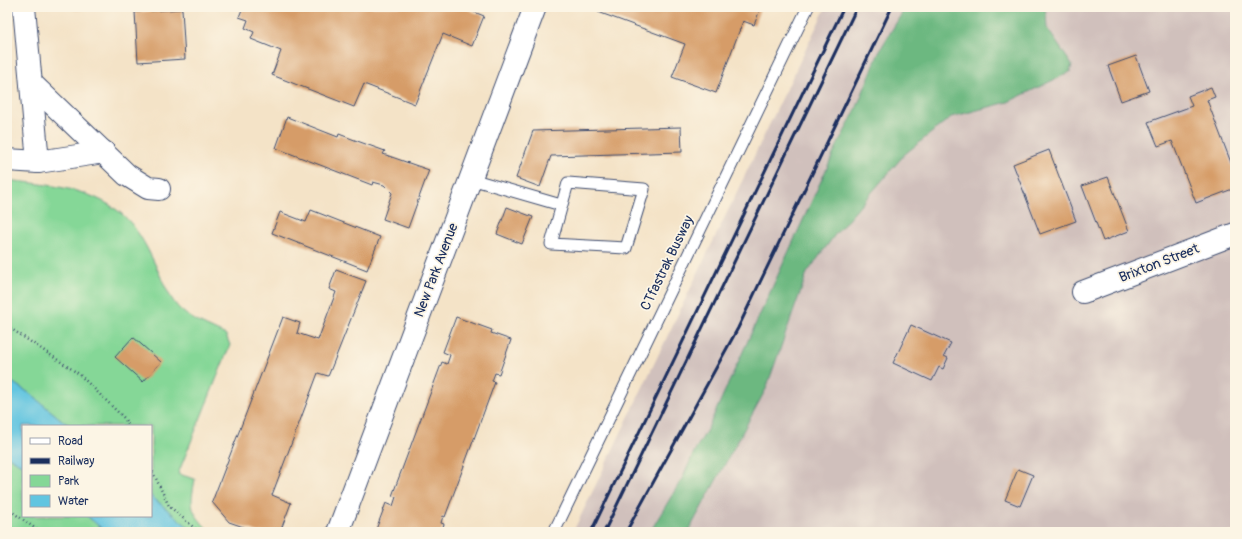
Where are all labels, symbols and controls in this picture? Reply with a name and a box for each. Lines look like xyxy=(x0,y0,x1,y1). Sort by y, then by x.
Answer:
street label: CTfastrak Busway xyxy=(637,213,697,313)
street label: New Park Avenue xyxy=(410,220,462,319)
street label: Brixton Street xyxy=(1117,240,1202,286)
legend xyxy=(22,425,152,517)
text: Road xyxy=(58,434,83,449)
text: Railway xyxy=(58,454,94,469)
text: Park xyxy=(58,474,79,489)
text: Water xyxy=(58,494,89,509)

